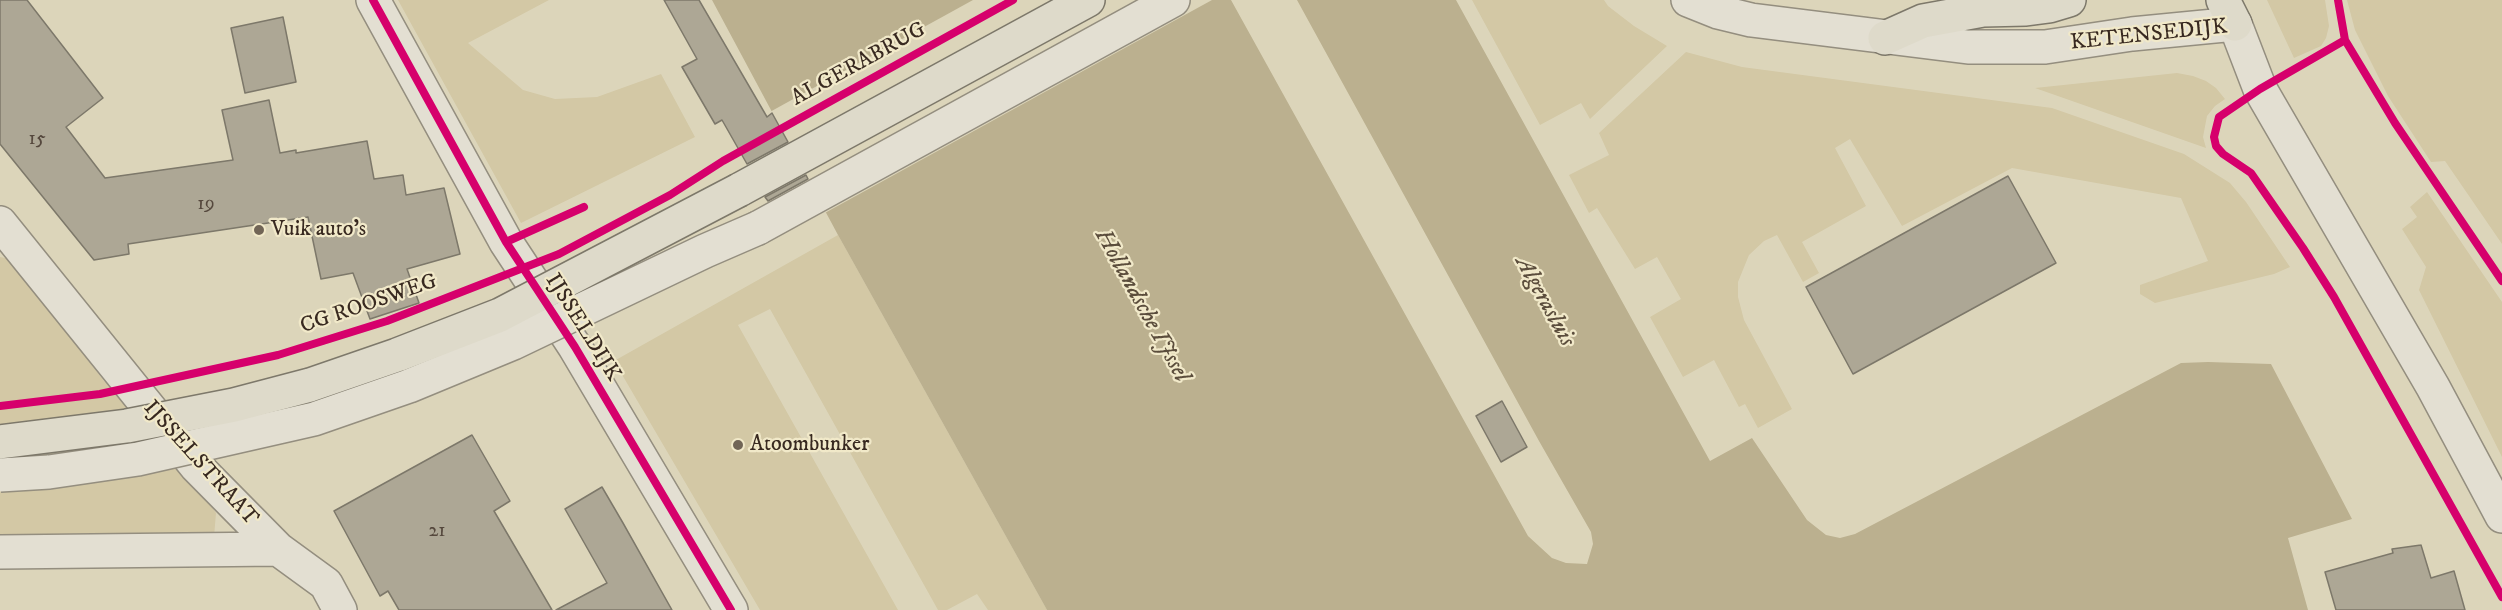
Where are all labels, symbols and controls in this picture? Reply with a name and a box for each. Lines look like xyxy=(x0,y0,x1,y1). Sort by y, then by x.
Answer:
street label: KETENSEDIJK xyxy=(2069,15,2229,57)
street label: ALGERABRUG xyxy=(787,17,931,113)
house number: 15 xyxy=(28,128,46,152)
house number: 19 xyxy=(197,193,215,217)
place label: Vuik auto's xyxy=(271,217,366,243)
marker: Vuik auto's xyxy=(252,223,266,237)
water label: Hollandsche IJssel xyxy=(1087,224,1195,388)
water label: Algerasluis xyxy=(1508,252,1580,352)
street label: CG ROOSWEG xyxy=(297,269,441,341)
street label: IJSSELDIJK xyxy=(539,269,625,387)
street label: IJSSELSTRAAT xyxy=(137,396,263,532)
place label: Atoombunker xyxy=(750,432,869,458)
marker: Atoombunker xyxy=(731,438,745,452)
house number: 21 xyxy=(428,520,446,544)

